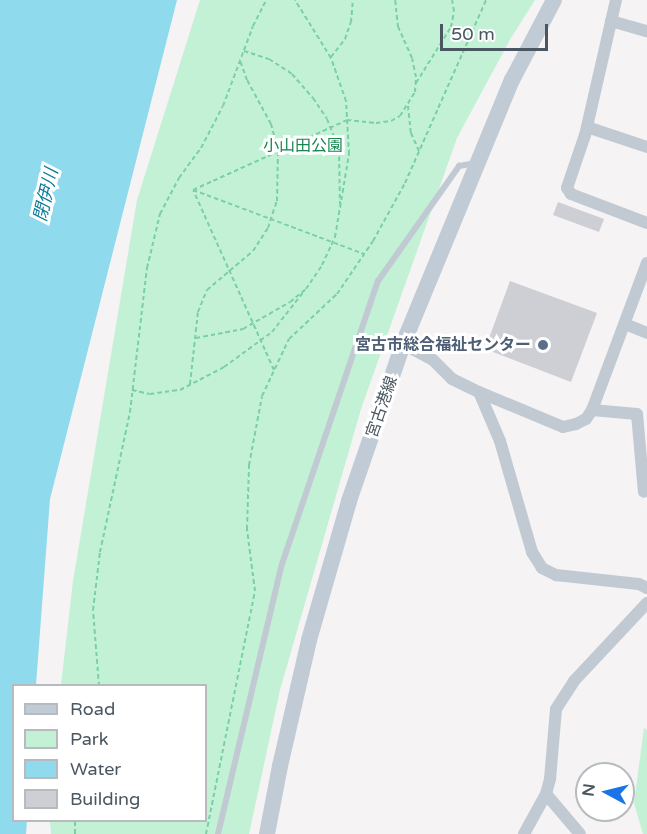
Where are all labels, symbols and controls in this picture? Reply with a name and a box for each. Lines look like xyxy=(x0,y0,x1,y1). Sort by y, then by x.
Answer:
scale bar xyxy=(443,12,551,50)
text: 50 m xyxy=(451,23,495,45)
park label: 小山田公園 xyxy=(263,136,343,156)
water label: 閉伊川 xyxy=(29,166,63,224)
place label: 宮古市総合福祉センター xyxy=(355,335,531,355)
marker: 宮古市総合福祉センター xyxy=(536,338,550,352)
street label: 宮古港線 xyxy=(363,374,401,440)
legend xyxy=(12,684,207,822)
text: Road xyxy=(70,698,115,720)
text: Park xyxy=(70,728,108,750)
text: Water xyxy=(70,758,121,780)
north arrow xyxy=(575,762,635,822)
text: N xyxy=(578,782,600,798)
text: Building xyxy=(70,788,140,810)

